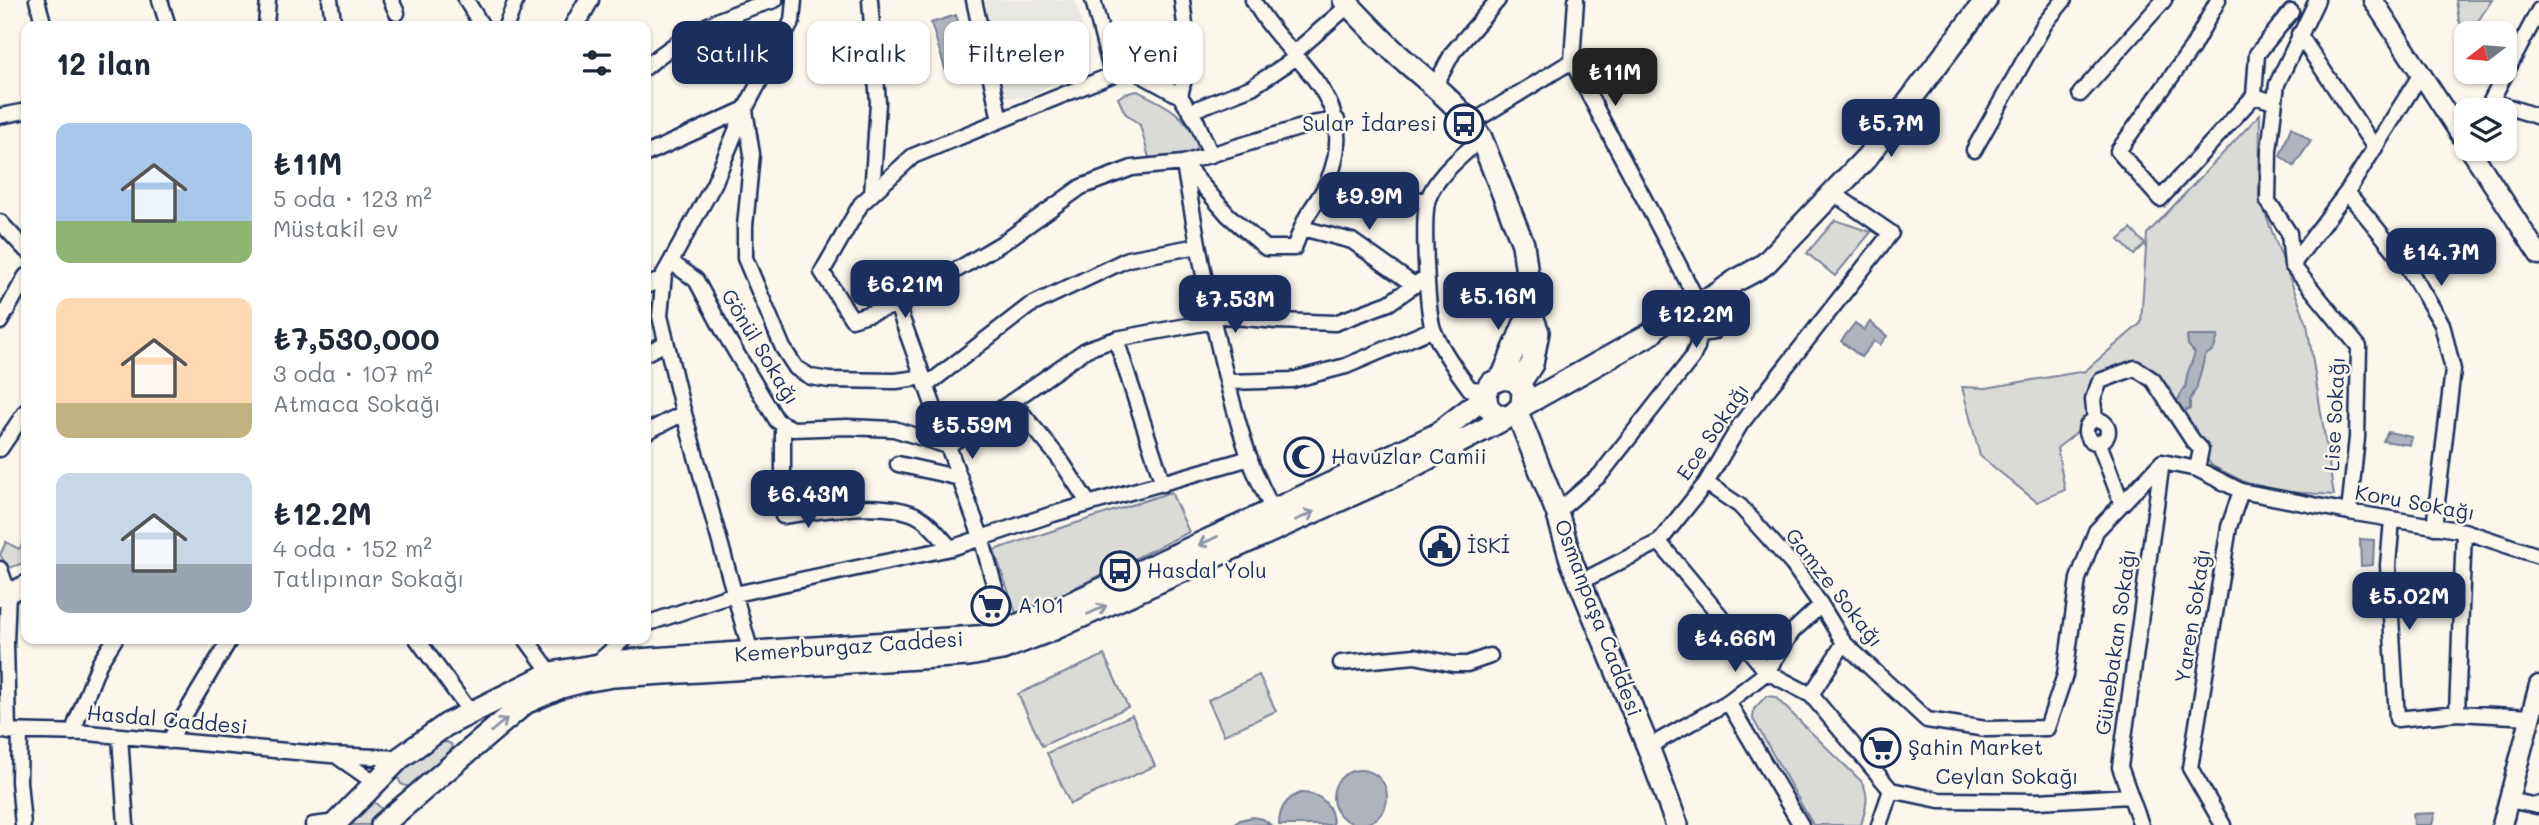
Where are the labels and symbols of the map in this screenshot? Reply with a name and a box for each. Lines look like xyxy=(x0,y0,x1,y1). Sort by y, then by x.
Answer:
north arrow xyxy=(2454,21,2516,84)
pin: ₺11M xyxy=(1574,48,1656,108)
pin: ₺5.7M xyxy=(1842,100,1940,159)
bus stop icon: Sular İdaresi xyxy=(1443,103,1485,145)
place label: Sular İdaresi xyxy=(1302,109,1437,136)
pin: ₺9.9M xyxy=(1320,173,1418,232)
pin: ₺14.7M xyxy=(2384,229,2498,288)
pin: ₺6.21M xyxy=(848,260,962,320)
pin: ₺5.16M xyxy=(1441,272,1555,332)
pin: ₺7.53M xyxy=(1178,276,1292,335)
street label: Gönül Sokağı xyxy=(716,283,806,409)
pin: ₺12.2M xyxy=(1639,290,1753,350)
street label: Lise Sokağı xyxy=(2317,356,2350,472)
street label: Ece Sokağı xyxy=(1669,377,1754,485)
pin: ₺5.59M xyxy=(915,402,1029,461)
mosque icon: Havuzlar Camii xyxy=(1283,436,1325,478)
place label: Havuzlar Camii xyxy=(1331,442,1487,469)
pin: ₺6.43M xyxy=(751,470,865,530)
street label: Koru Sokağı xyxy=(2353,478,2477,525)
one-way arrow xyxy=(1293,509,1315,522)
street label: Osmanpaşa Caddesi xyxy=(1549,515,1649,720)
street label: Gamze Sokağı xyxy=(1780,522,1890,652)
public building icon: İSKİ xyxy=(1419,525,1461,567)
place label: İSKİ xyxy=(1467,531,1510,558)
one-way arrow xyxy=(1198,534,1219,548)
street label: Yaren Sokağı xyxy=(2168,546,2215,685)
street label: Günebakan Sokağı xyxy=(2088,547,2141,737)
bus stop icon: Hasdal Yolu xyxy=(1099,550,1141,592)
place label: Hasdal Yolu xyxy=(1147,556,1267,583)
pin: ₺5.02M xyxy=(2352,572,2466,632)
supermarket icon: A101 xyxy=(970,585,1012,627)
place label: A101 xyxy=(1018,591,1064,618)
one-way arrow xyxy=(1086,603,1107,616)
pin: ₺4.66M xyxy=(1678,614,1792,674)
street label: Kemerburgaz Caddesi xyxy=(734,624,964,667)
street label: Hasdal Caddesi xyxy=(86,698,249,739)
one-way arrow xyxy=(490,717,508,733)
supermarket icon: Şahin Market xyxy=(1860,727,1902,769)
place label: Şahin Market xyxy=(1908,733,2043,760)
street label: Ceylan Sokağı xyxy=(1936,762,2078,789)

